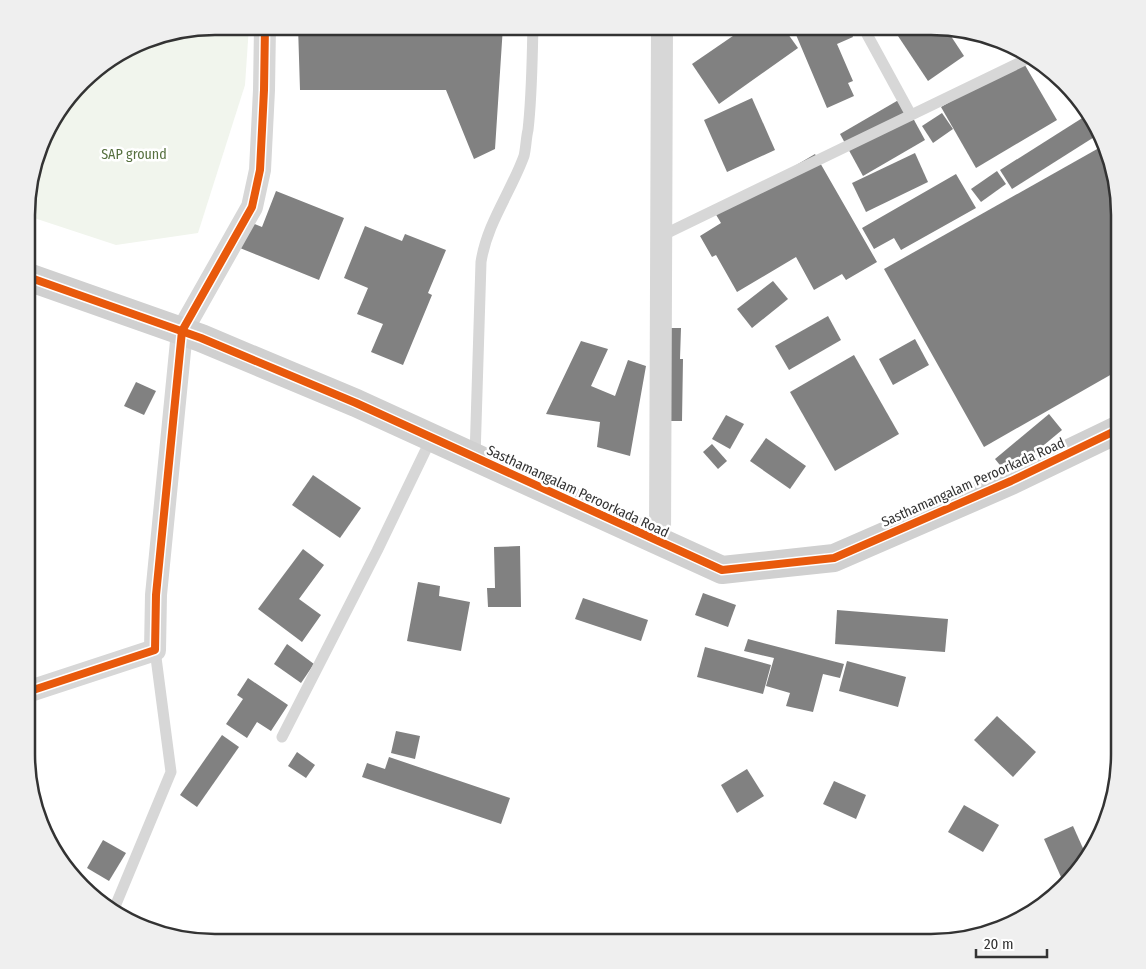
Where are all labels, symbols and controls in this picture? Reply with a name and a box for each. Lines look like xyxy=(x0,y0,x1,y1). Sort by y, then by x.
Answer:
park label: SAP ground xyxy=(101,146,167,163)
street label: Sasthamangalam Peroorkada Road xyxy=(879,434,1067,531)
street label: Sasthamangalam Peroorkada Road xyxy=(484,442,671,541)
scale bar xyxy=(976,926,1047,958)
text: 20 m xyxy=(984,935,1014,953)

